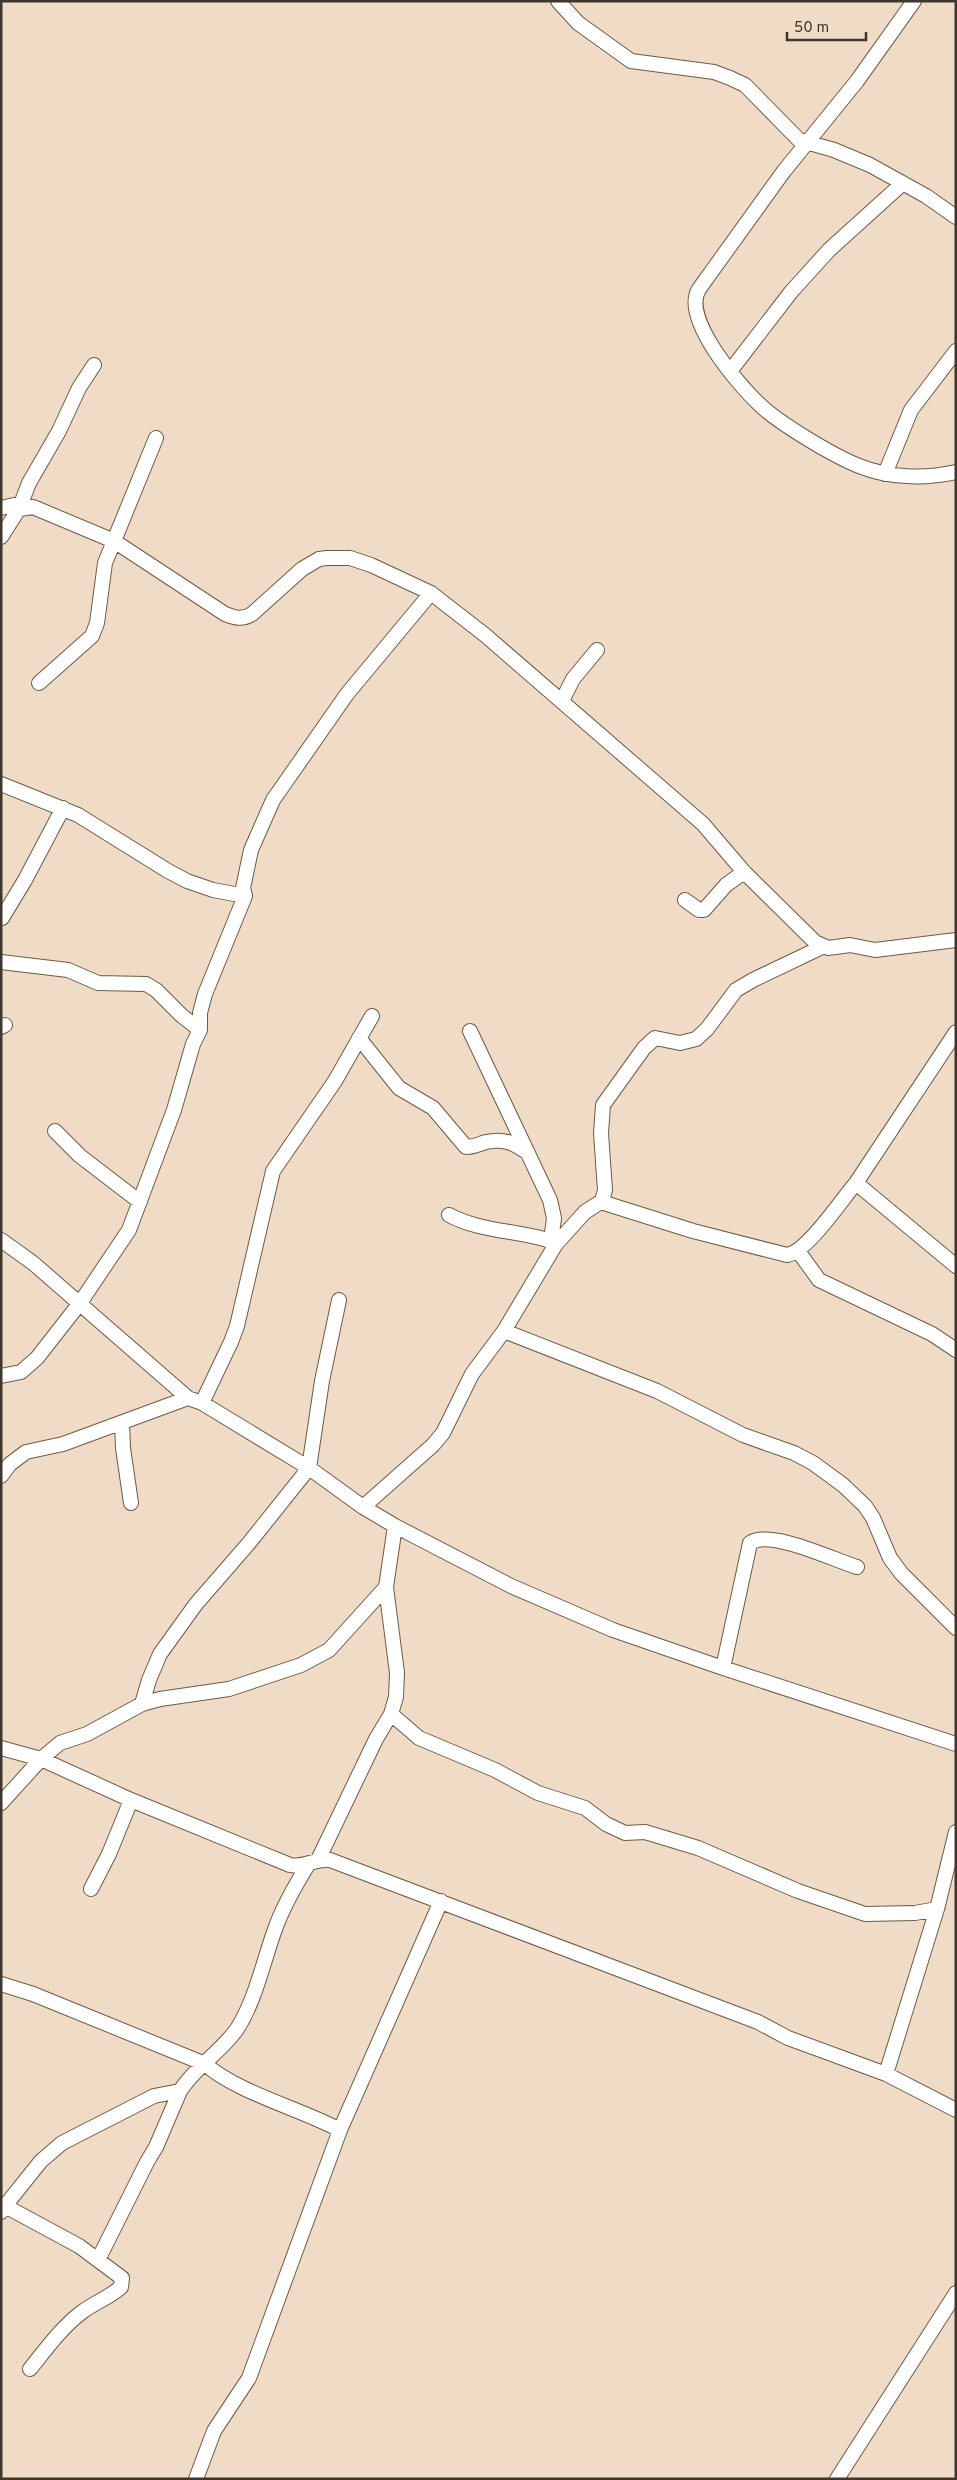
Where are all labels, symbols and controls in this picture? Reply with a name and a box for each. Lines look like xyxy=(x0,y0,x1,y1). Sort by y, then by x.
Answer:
scale bar xyxy=(787,10,866,42)
text: 50 m xyxy=(794,19,829,38)

